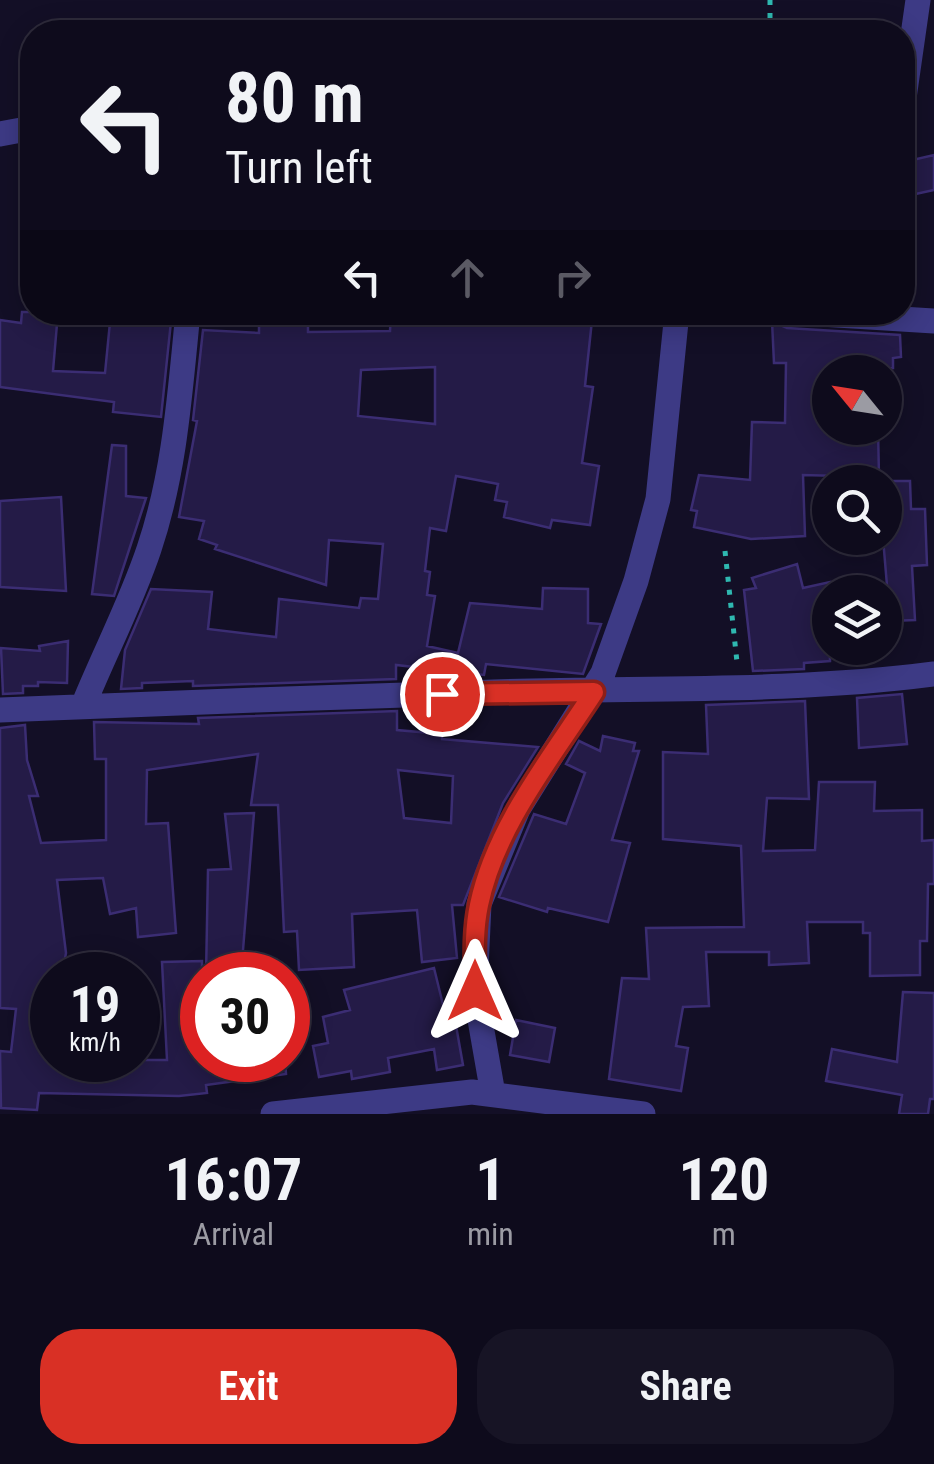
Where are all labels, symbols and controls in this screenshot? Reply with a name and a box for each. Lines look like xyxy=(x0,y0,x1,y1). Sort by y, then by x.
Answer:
text: 80 m xyxy=(225,57,364,139)
icon: left xyxy=(60,60,190,190)
text: Turn left xyxy=(225,141,373,194)
icon: left xyxy=(335,250,390,305)
icon: ahead xyxy=(440,250,495,305)
icon: right xyxy=(545,250,600,305)
north arrow xyxy=(812,355,902,445)
map controls xyxy=(812,355,902,665)
button: search xyxy=(812,465,902,555)
button: layers xyxy=(812,575,902,665)
pin xyxy=(400,652,485,737)
icon: arrive xyxy=(415,667,470,722)
position arrow xyxy=(423,939,527,1043)
speed limit sign: 30 xyxy=(180,952,310,1082)
text: 19 xyxy=(70,976,120,1034)
text: km/h xyxy=(69,1028,121,1057)
text: 16:07 xyxy=(165,1144,302,1215)
text: 1 xyxy=(475,1144,506,1215)
text: 120 xyxy=(678,1144,769,1215)
text: Arrival xyxy=(193,1215,274,1253)
text: min xyxy=(467,1215,514,1253)
text: m xyxy=(712,1215,736,1253)
button: Exit xyxy=(40,1329,457,1444)
button: Share xyxy=(477,1329,894,1444)

